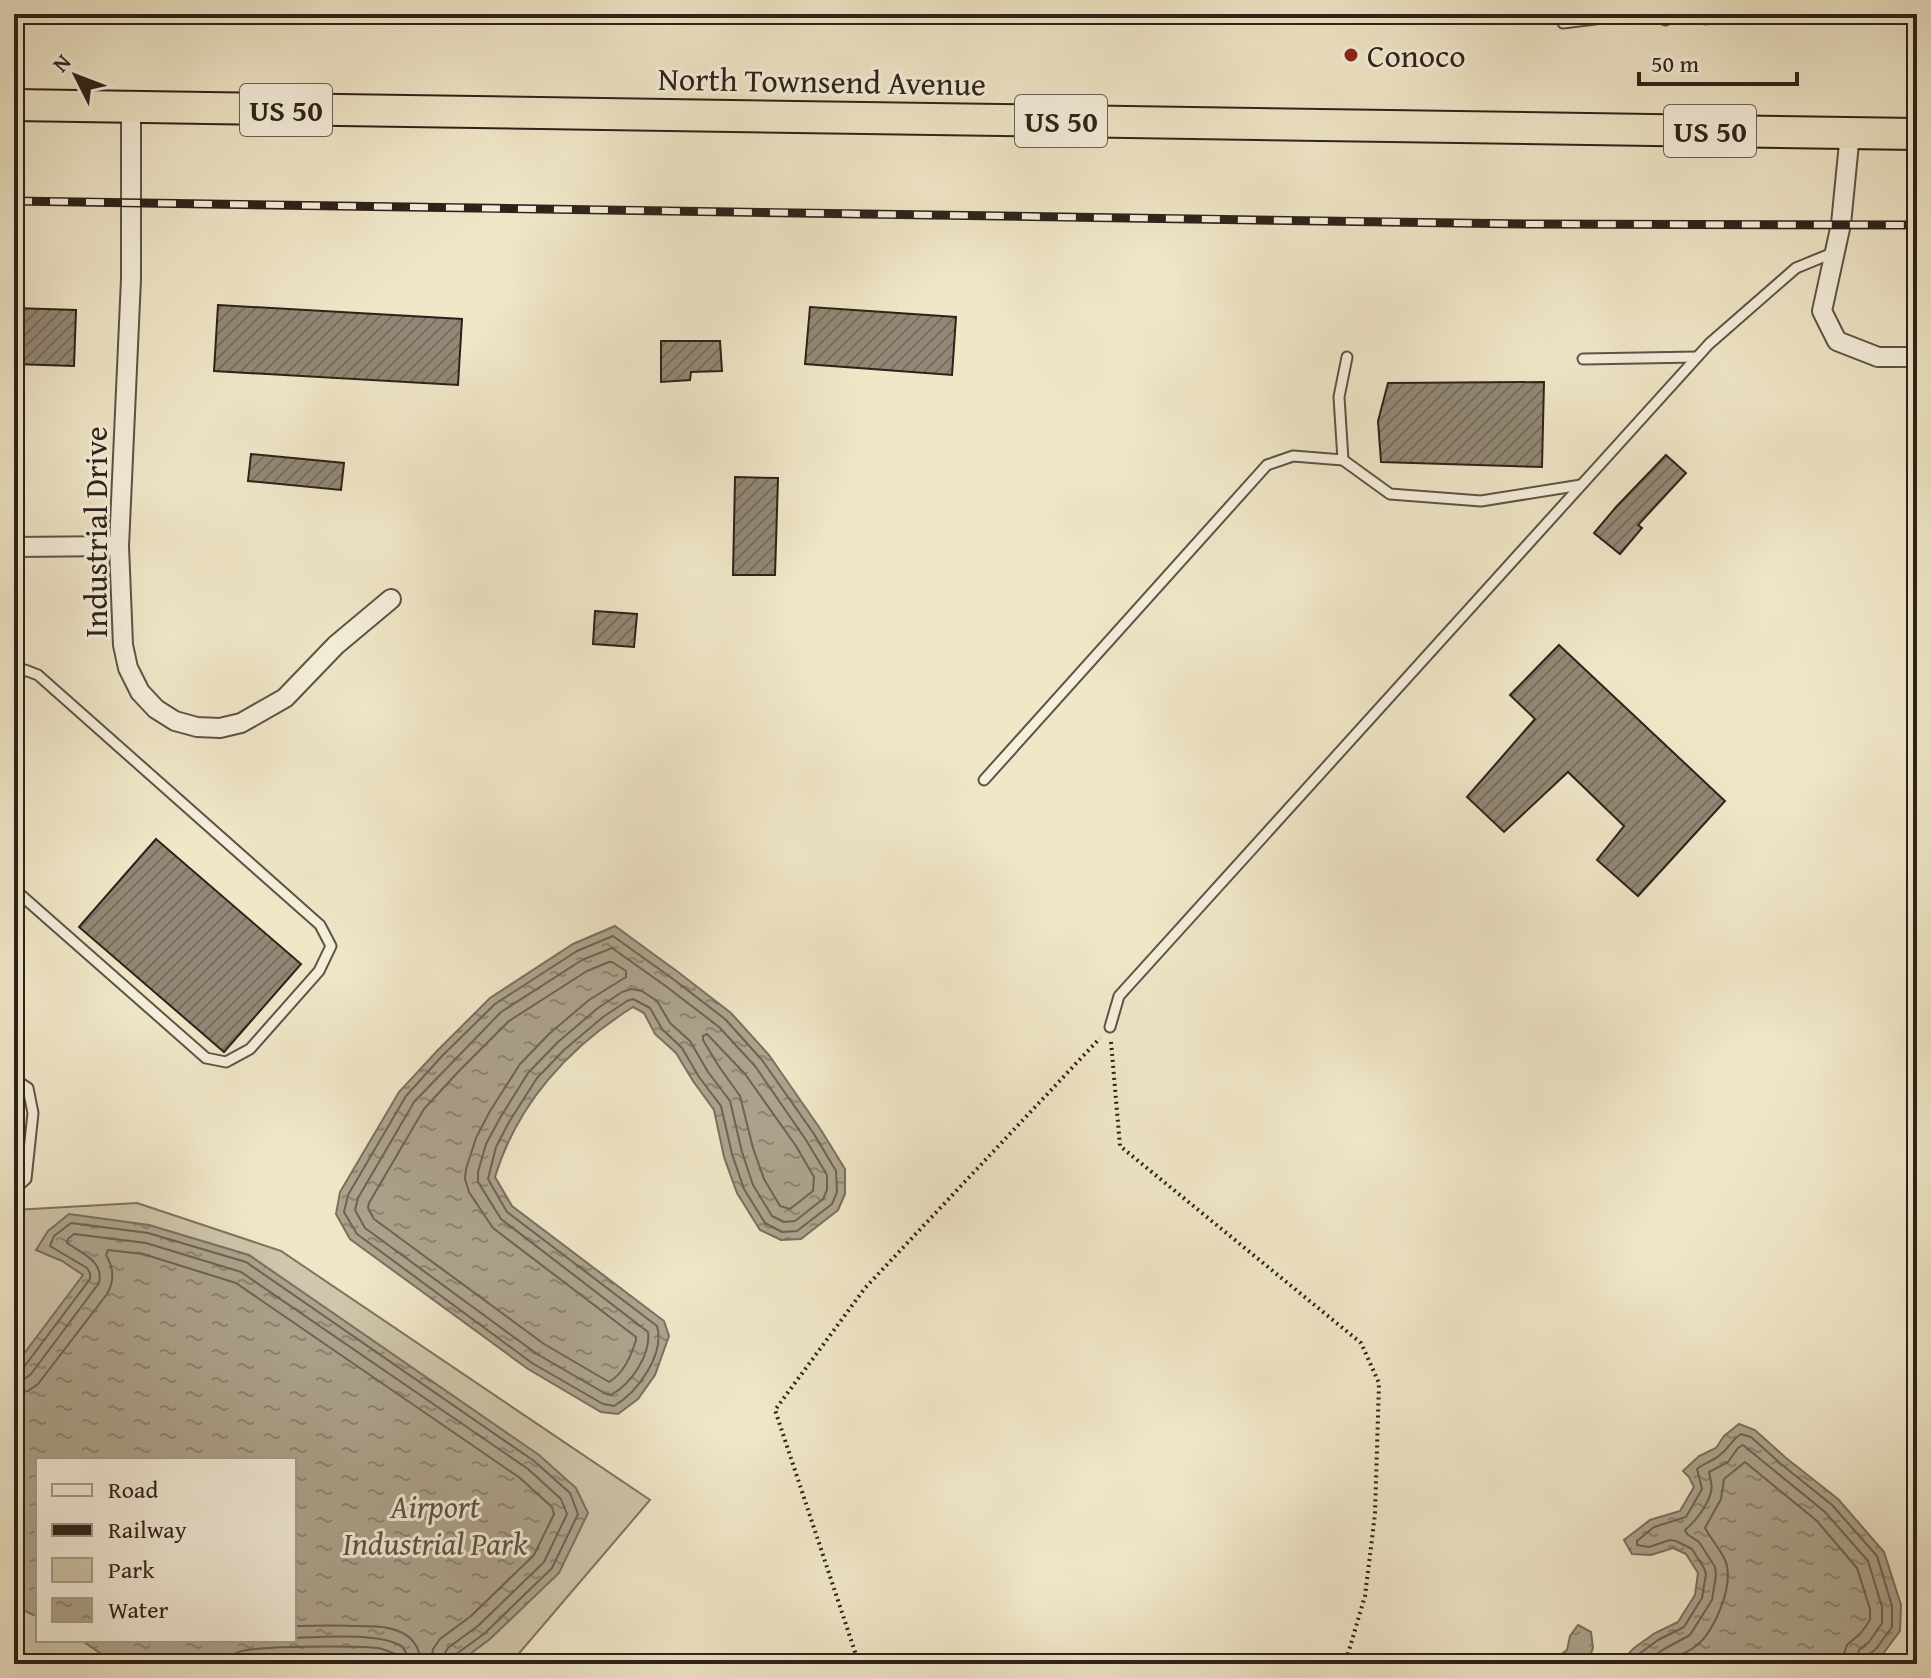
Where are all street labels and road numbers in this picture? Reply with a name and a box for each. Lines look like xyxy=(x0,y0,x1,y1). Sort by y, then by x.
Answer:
street label: North Townsend Avenue xyxy=(658,55,986,107)
road number: US 50 xyxy=(240,84,332,136)
road number: US 50 xyxy=(1015,95,1107,147)
road number: US 50 xyxy=(1664,105,1756,157)
street label: Industrial Drive xyxy=(72,426,119,638)

